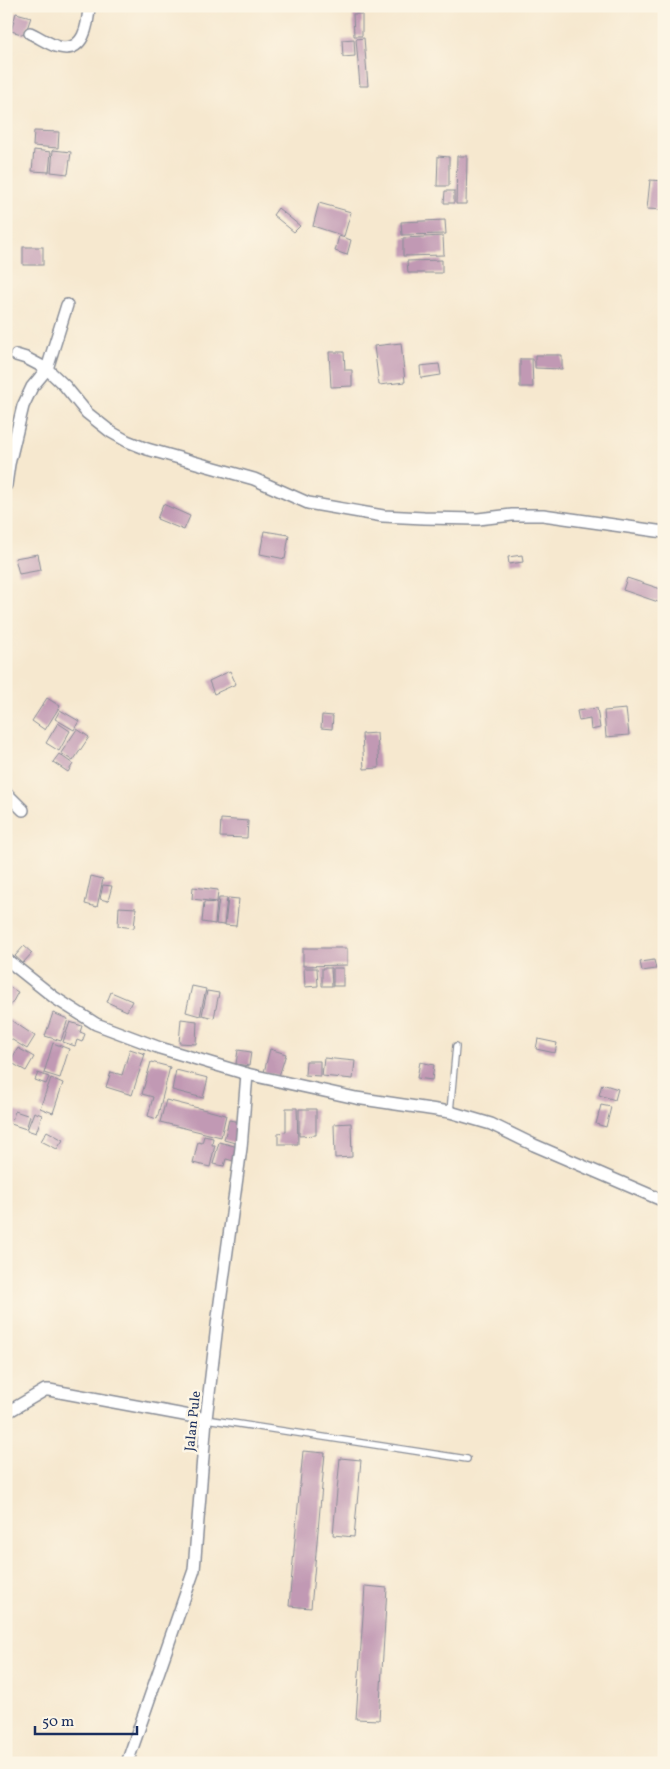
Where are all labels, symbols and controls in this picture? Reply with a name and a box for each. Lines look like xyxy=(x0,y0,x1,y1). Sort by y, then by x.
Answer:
street label: Jalan Pule xyxy=(181,1390,206,1452)
scale bar xyxy=(35,1704,138,1736)
text: 50 m xyxy=(42,1712,74,1733)

